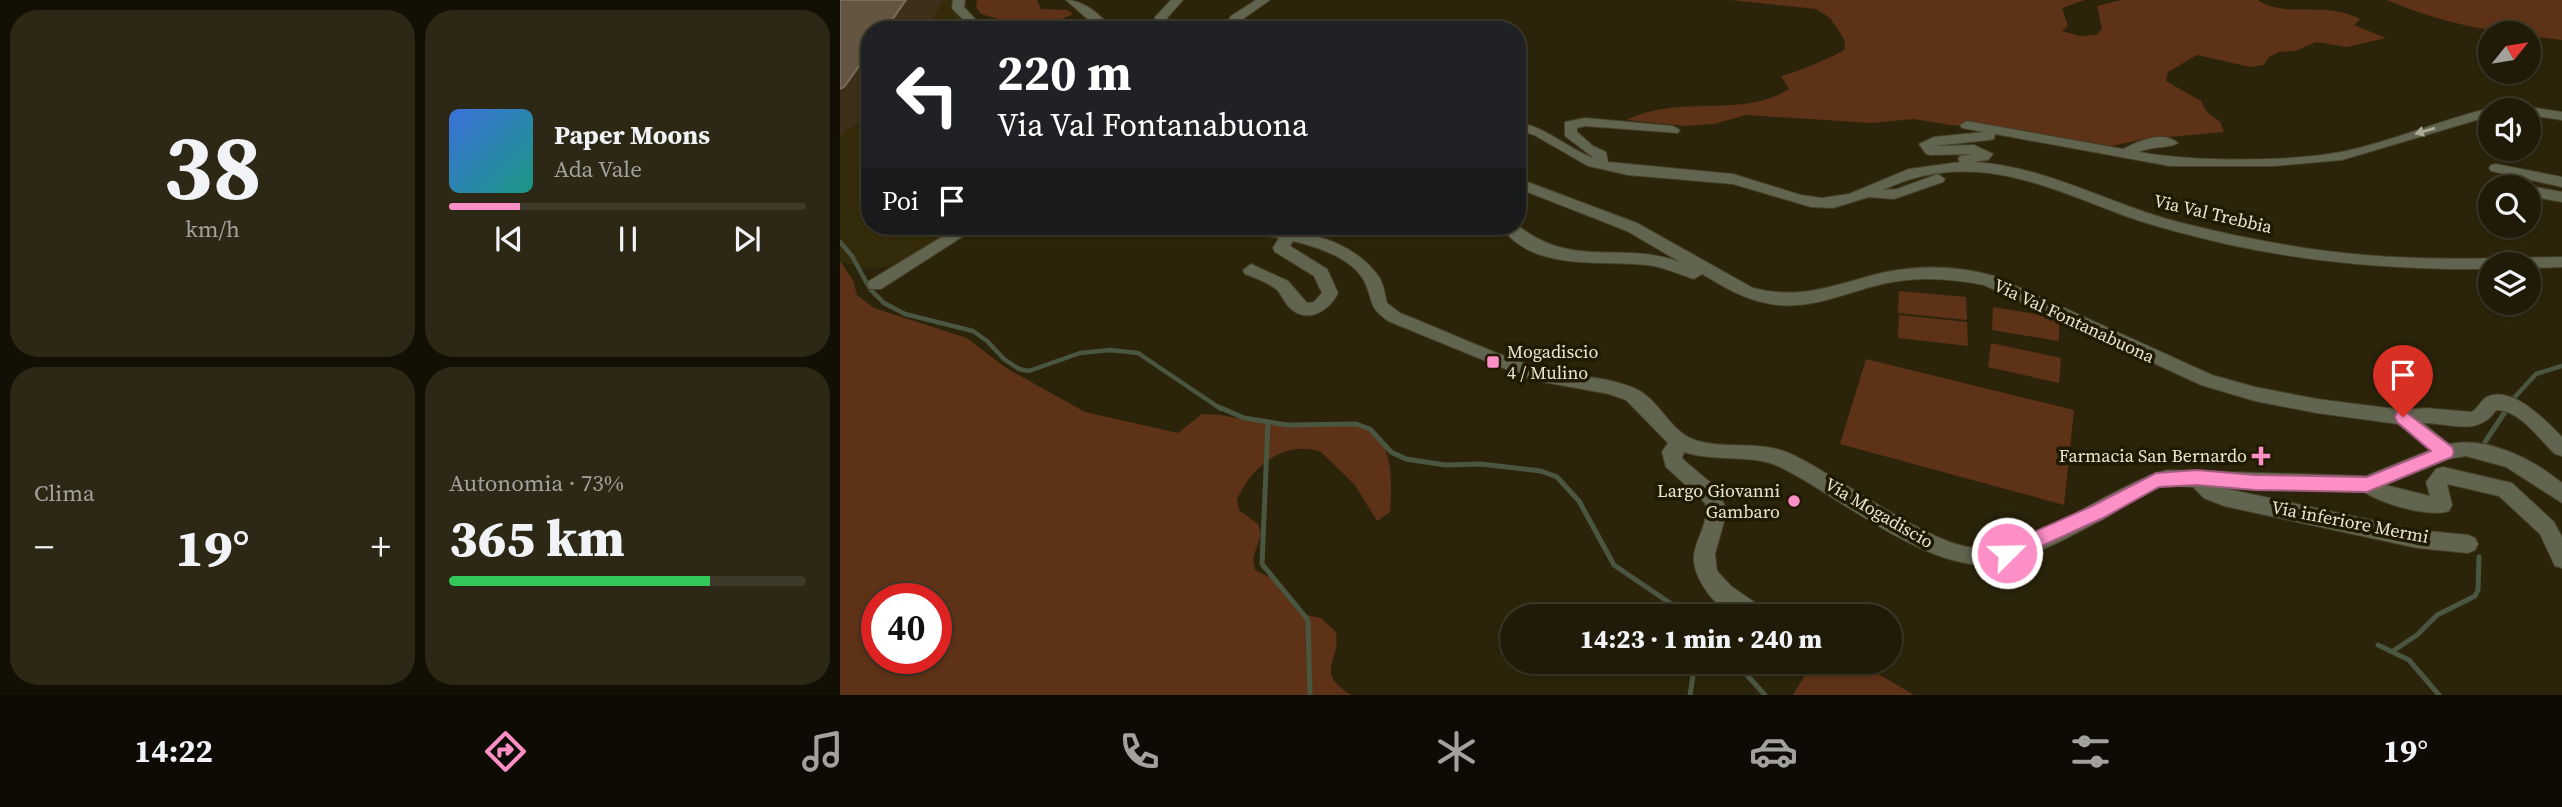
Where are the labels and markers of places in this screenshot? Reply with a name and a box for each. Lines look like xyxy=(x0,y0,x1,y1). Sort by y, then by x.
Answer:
place label: Mogadiscio 4 / Mulino xyxy=(1507,339,1598,385)
pin xyxy=(2373,345,2433,417)
marker: Mogadiscio 4 / Mulino xyxy=(1485,354,1501,370)
place label: Farmacia San Bernardo xyxy=(2059,443,2247,468)
marker: Farmacia San Bernardo xyxy=(2253,448,2269,464)
place label: Largo Giovanni Gambaro xyxy=(1657,478,1780,524)
marker: Largo Giovanni Gambaro xyxy=(1786,493,1802,509)

